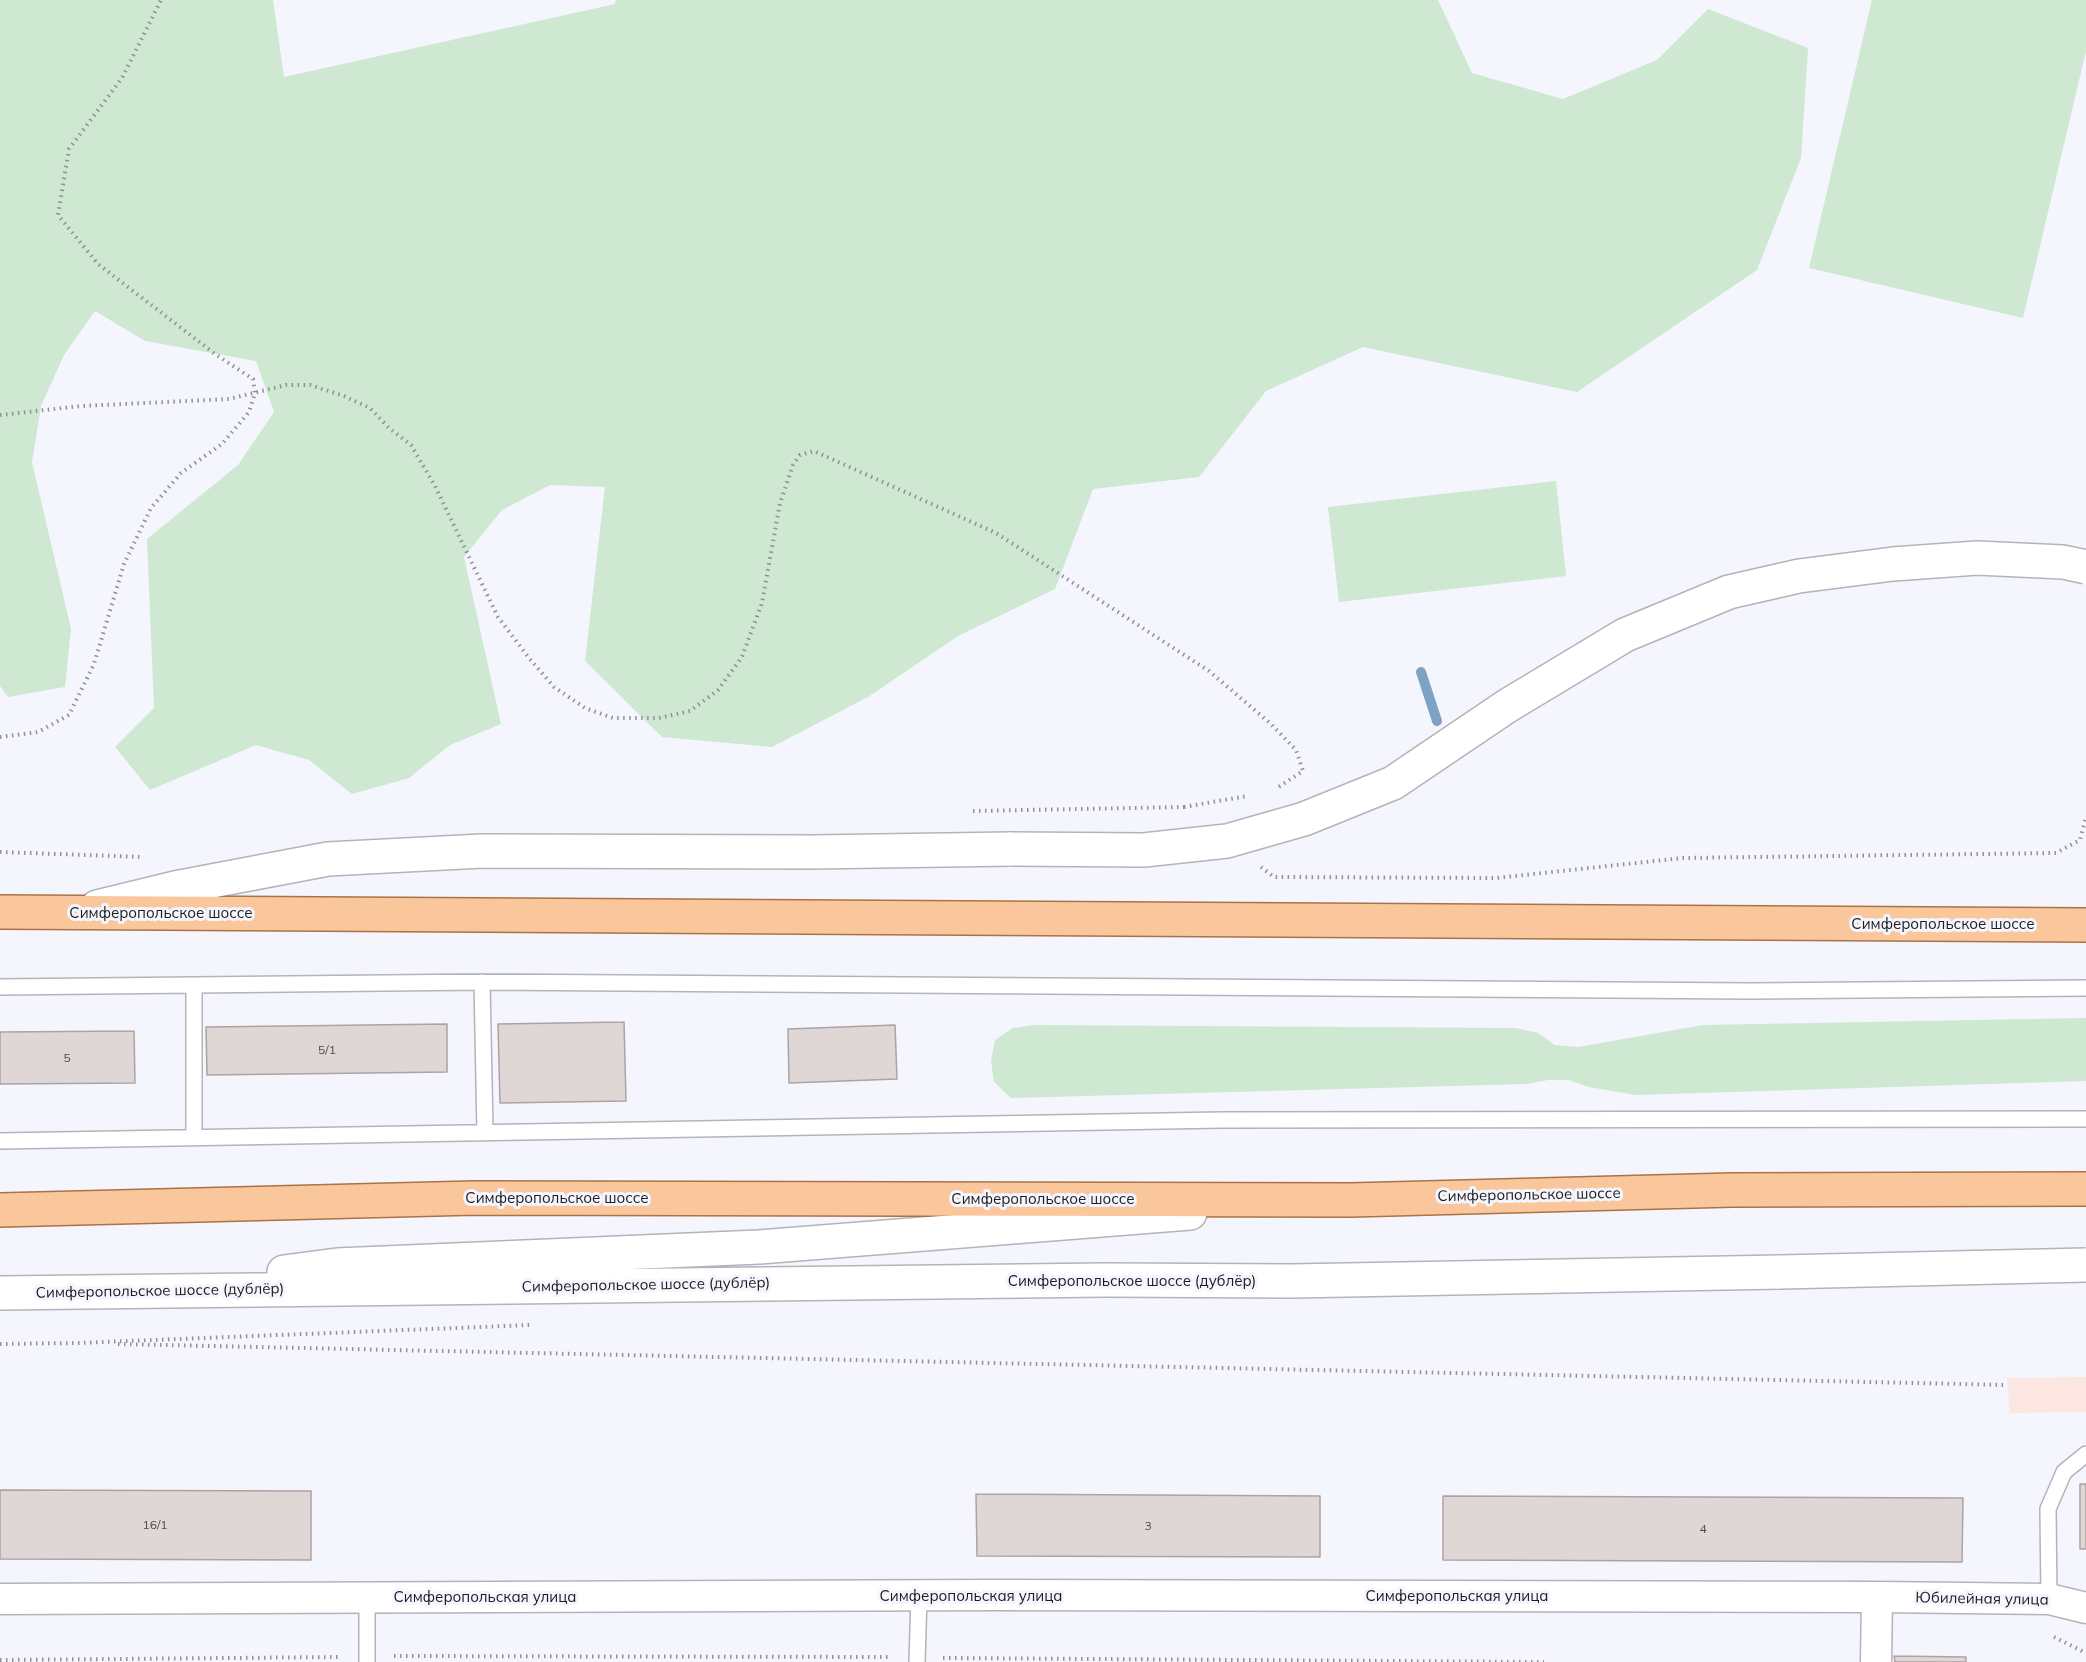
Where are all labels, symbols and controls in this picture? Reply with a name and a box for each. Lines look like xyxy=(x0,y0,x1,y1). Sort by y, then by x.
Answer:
street label: Симферопольское шоссе xyxy=(69,904,253,922)
street label: Симферопольское шоссе xyxy=(1851,915,2035,933)
house number: 5/1 xyxy=(318,1043,336,1057)
house number: 5 xyxy=(63,1051,71,1065)
street label: Симферопольское шоссе xyxy=(1437,1184,1621,1206)
street label: Симферопольское шоссе xyxy=(465,1189,649,1207)
street label: Симферопольское шоссе xyxy=(951,1190,1135,1208)
street label: Симферопольское шоссе (дублёр) xyxy=(1008,1272,1256,1290)
street label: Симферопольское шоссе (дублёр) xyxy=(522,1274,770,1296)
street label: Симферопольское шоссе (дублёр) xyxy=(36,1280,284,1302)
house number: 16/1 xyxy=(142,1518,168,1532)
house number: 3 xyxy=(1144,1519,1152,1533)
house number: 4 xyxy=(1699,1522,1707,1536)
street label: Симферопольская улица xyxy=(880,1587,1062,1605)
street label: Симферопольская улица xyxy=(1366,1587,1548,1605)
street label: Симферопольская улица xyxy=(394,1588,576,1606)
street label: Юбилейная улица xyxy=(1915,1589,2049,1609)

